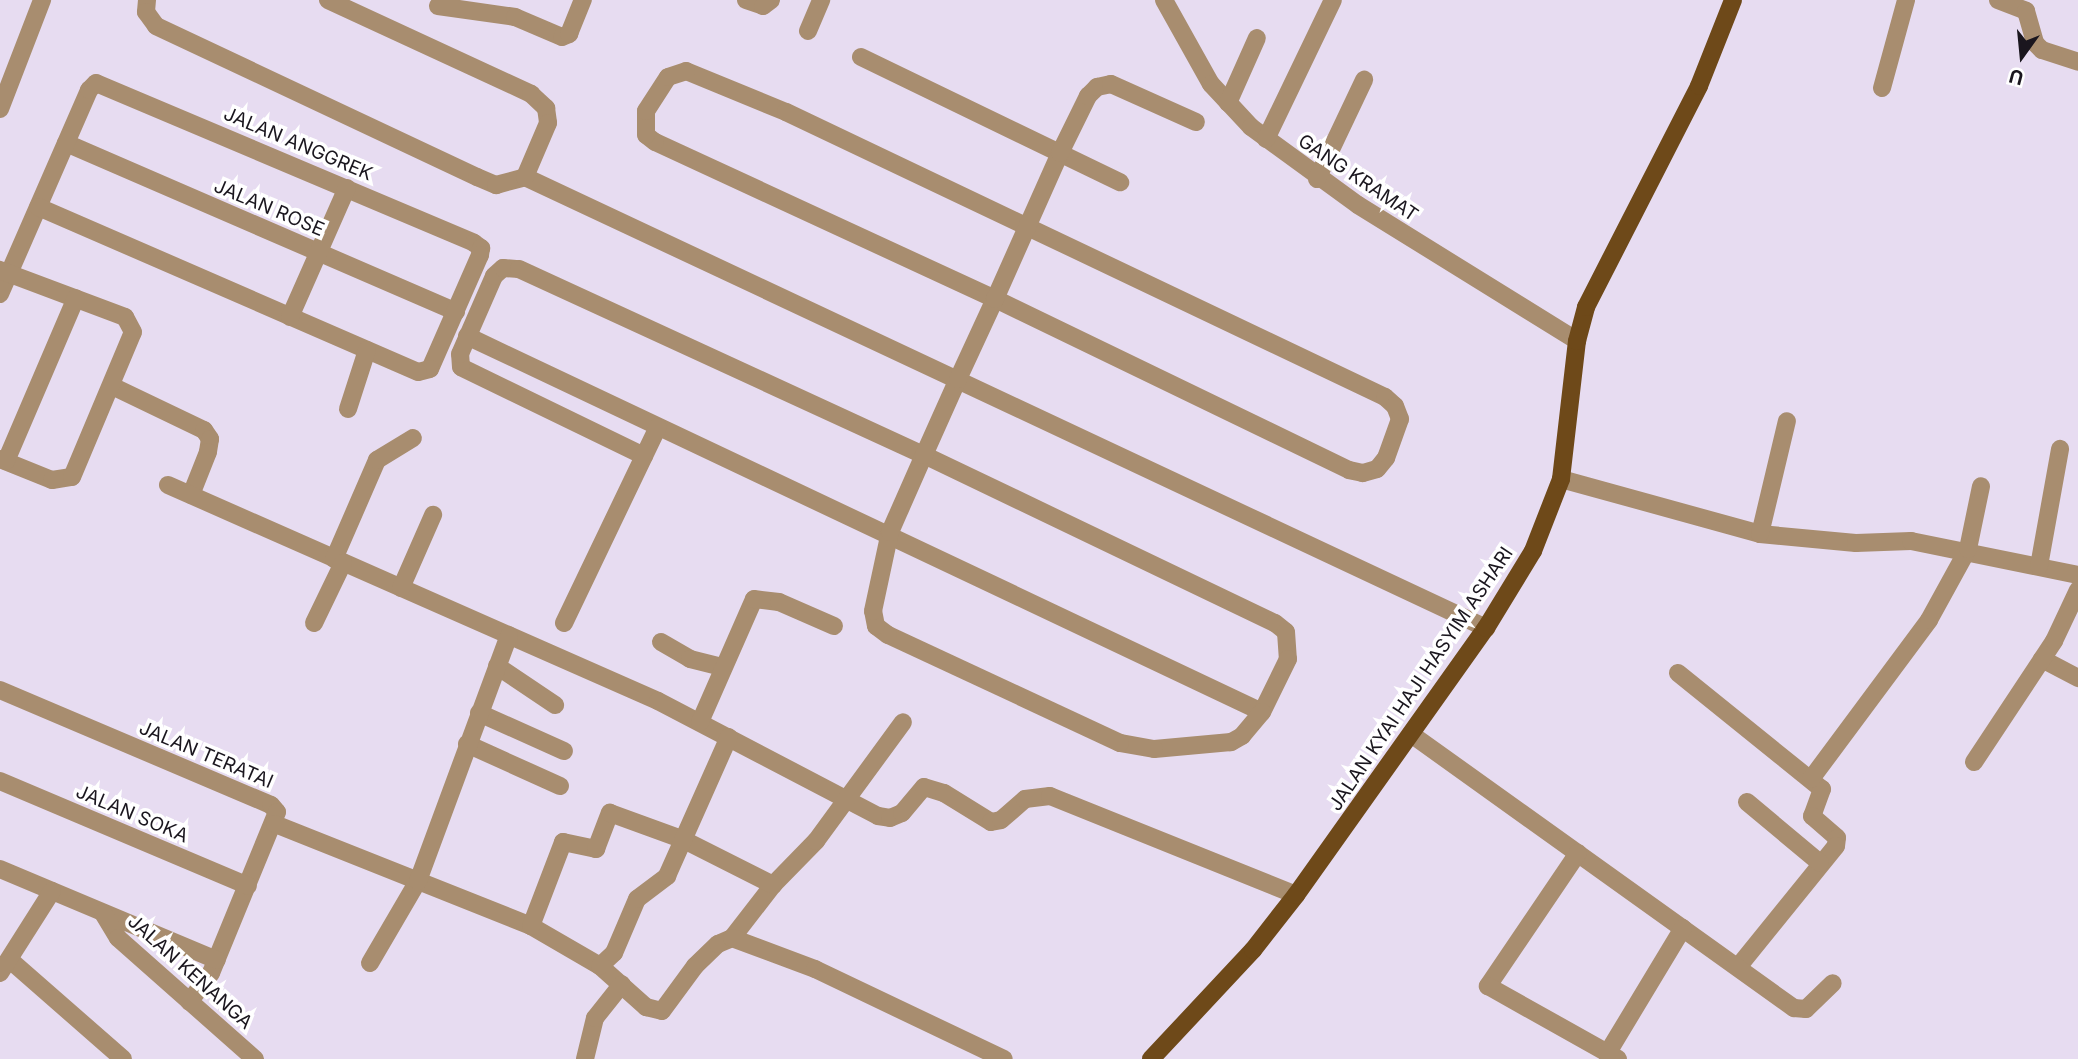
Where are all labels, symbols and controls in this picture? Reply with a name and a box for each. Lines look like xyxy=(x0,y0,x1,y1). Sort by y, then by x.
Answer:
north arrow xyxy=(1987,21,2057,91)
text: U xyxy=(2007,64,2026,90)
street label: JALAN ANGGREK xyxy=(220,102,376,186)
street label: GANG KRAMAT xyxy=(1294,129,1422,227)
street label: JALAN ROSE xyxy=(210,175,328,241)
street label: JALAN KYAI HAJI HASYIM ASHARI xyxy=(1324,543,1518,815)
street label: JALAN TERATAI xyxy=(136,716,276,794)
street label: JALAN SOKA xyxy=(72,780,192,848)
street label: JALAN KENANGA xyxy=(123,910,257,1034)

